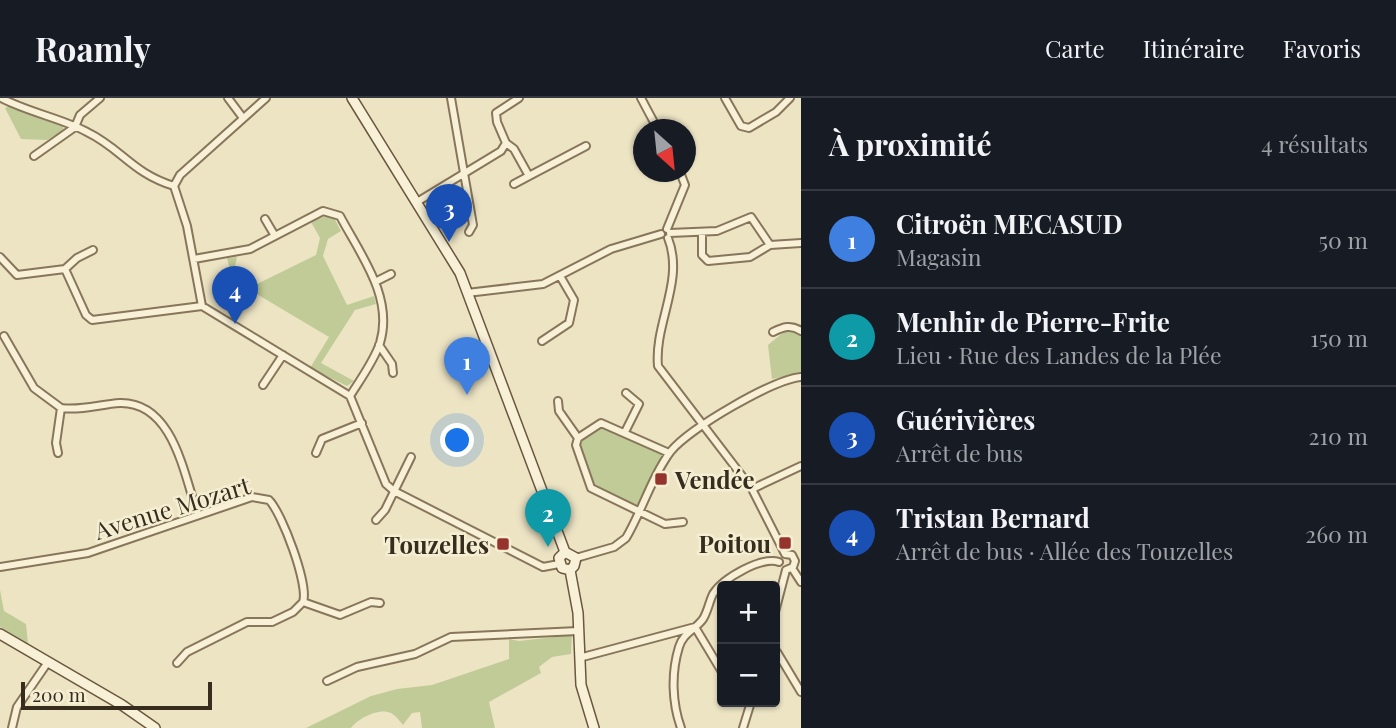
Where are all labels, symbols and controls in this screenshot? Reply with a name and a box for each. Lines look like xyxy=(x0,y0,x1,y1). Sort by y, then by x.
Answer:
text: Roamly xyxy=(35,26,151,70)
text: Carte xyxy=(1045,32,1105,64)
text: Itinéraire xyxy=(1143,32,1245,64)
text: Favoris xyxy=(1283,32,1361,64)
north arrow xyxy=(633,119,696,182)
text: À proximité xyxy=(829,124,992,164)
text: 4 résultats xyxy=(1261,128,1368,159)
pin: 3 xyxy=(426,184,472,242)
text: Citroën MECASUD xyxy=(896,206,1123,241)
text: 1 xyxy=(848,224,856,255)
text: 50 m xyxy=(1319,224,1368,255)
text: Magasin xyxy=(896,241,982,272)
pin: 4 xyxy=(212,266,258,324)
text: Menhir de Pierre-Frite xyxy=(896,304,1170,339)
text: 2 xyxy=(846,322,858,353)
text: 150 m xyxy=(1310,322,1368,353)
pin: 1 xyxy=(444,337,490,395)
text: Lieu · Rue des Landes de la Plée xyxy=(896,339,1222,370)
text: Guérivières xyxy=(896,402,1035,437)
text: 3 xyxy=(846,420,858,451)
text: 210 m xyxy=(1309,420,1368,451)
your location xyxy=(440,423,474,457)
text: Arrêt de bus xyxy=(896,437,1023,468)
place label: Vendée xyxy=(674,463,755,495)
street label: Avenue Mozart xyxy=(89,468,254,546)
marker: Vendée xyxy=(653,471,669,487)
pin: 2 xyxy=(525,489,571,547)
text: Tristan Bernard xyxy=(896,500,1090,535)
text: 4 xyxy=(846,518,858,549)
text: 260 m xyxy=(1305,518,1368,549)
place label: Poitou xyxy=(698,527,771,559)
place label: Touzelles xyxy=(384,528,489,560)
marker: Poitou xyxy=(777,535,793,551)
text: Arrêt de bus · Allée des Touzelles xyxy=(896,535,1233,566)
marker: Touzelles xyxy=(495,536,511,552)
map controls xyxy=(717,581,780,707)
button: + xyxy=(717,581,780,644)
button: − xyxy=(717,644,780,707)
scale bar xyxy=(21,679,212,711)
text: 200 m xyxy=(32,681,86,707)

